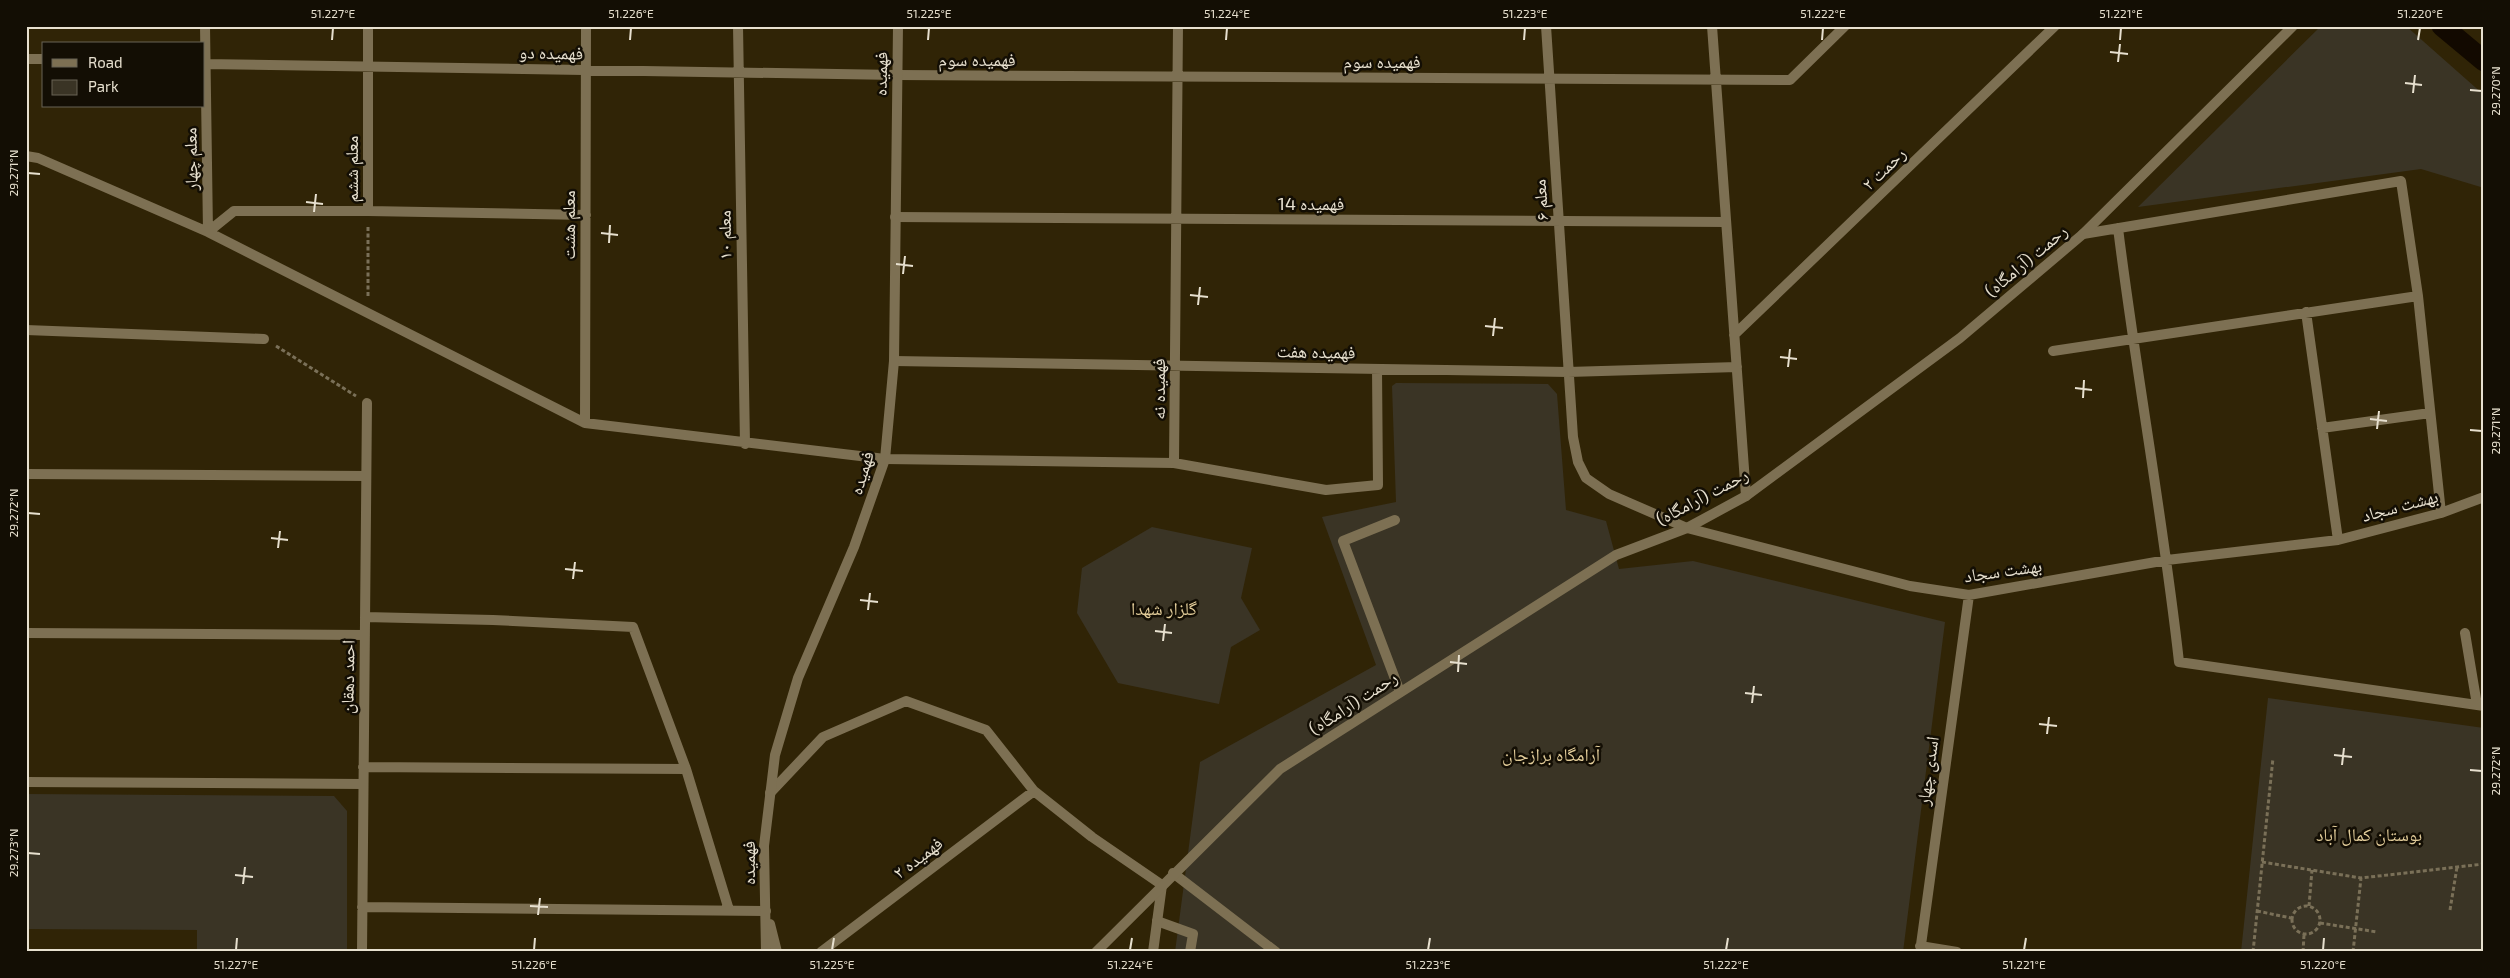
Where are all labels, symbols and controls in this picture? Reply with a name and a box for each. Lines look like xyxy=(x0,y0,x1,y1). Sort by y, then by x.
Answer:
text: 51.227°E xyxy=(311,6,356,20)
text: 51.226°E xyxy=(608,6,654,20)
text: 51.225°E xyxy=(907,6,952,20)
text: 51.224°E xyxy=(1204,6,1250,20)
text: 51.223°E xyxy=(1502,6,1548,20)
text: 51.222°E xyxy=(1800,6,1846,20)
text: 51.221°E xyxy=(2099,6,2143,20)
text: 51.220°E xyxy=(2397,6,2443,20)
street label: فهمیده دو xyxy=(519,40,583,64)
legend xyxy=(42,42,205,108)
street label: فهمیده سوم xyxy=(938,48,1016,72)
street label: فهمیده سوم xyxy=(1343,50,1421,74)
street label: فهمیده xyxy=(869,52,892,96)
text: Road xyxy=(88,53,123,71)
text: 29.270°N xyxy=(2488,66,2502,116)
text: Park xyxy=(88,77,119,95)
street label: معلم چهار xyxy=(178,127,204,192)
street label: معلم ششم xyxy=(340,136,364,202)
street label: رحمت ۲ xyxy=(1857,142,1910,194)
text: 29.271°N xyxy=(6,150,20,196)
street label: معلم ۶ xyxy=(1528,178,1554,222)
street label: معلم هشت xyxy=(557,190,581,260)
street label: فهمیده 14 xyxy=(1278,192,1344,214)
street label: معلم ۱۰ xyxy=(713,210,737,260)
street label: رحمت (آرامگاه) xyxy=(1979,219,2071,301)
street label: فهمیده هفت xyxy=(1276,339,1356,363)
street label: فهمیده نه xyxy=(1147,358,1169,420)
text: 29.271°N xyxy=(2488,408,2502,454)
street label: فهمیده xyxy=(844,448,878,497)
street label: رحمت (آرامگاه) xyxy=(1652,463,1751,530)
street label: بهشت سجاد xyxy=(2359,484,2441,526)
text: 29.272°N xyxy=(6,489,20,537)
street label: بهشت سجاد xyxy=(1963,554,2043,587)
park label: گلزار شهدا xyxy=(1131,597,1197,619)
street label: احمد دهقان xyxy=(335,640,360,714)
street label: رحمت (آرامگاه) xyxy=(1304,665,1401,739)
street label: اسدی چهار xyxy=(1911,735,1944,808)
park label: آرامگاه برازجان xyxy=(1502,743,1600,766)
text: 29.272°N xyxy=(2488,747,2502,795)
park label: بوستان کمال آباد xyxy=(2316,823,2422,846)
text: 29.273°N xyxy=(6,829,20,877)
street label: فهمیده ۲ xyxy=(888,831,947,883)
street label: فهمیده xyxy=(737,841,759,885)
text: 51.227°E xyxy=(214,957,259,971)
text: 51.226°E xyxy=(511,957,557,971)
text: 51.225°E xyxy=(810,957,855,971)
text: 51.224°E xyxy=(1107,957,1153,971)
text: 51.223°E xyxy=(1405,957,1451,971)
text: 51.222°E xyxy=(1703,957,1749,971)
text: 51.221°E xyxy=(2002,957,2046,971)
text: 51.220°E xyxy=(2300,957,2346,971)

